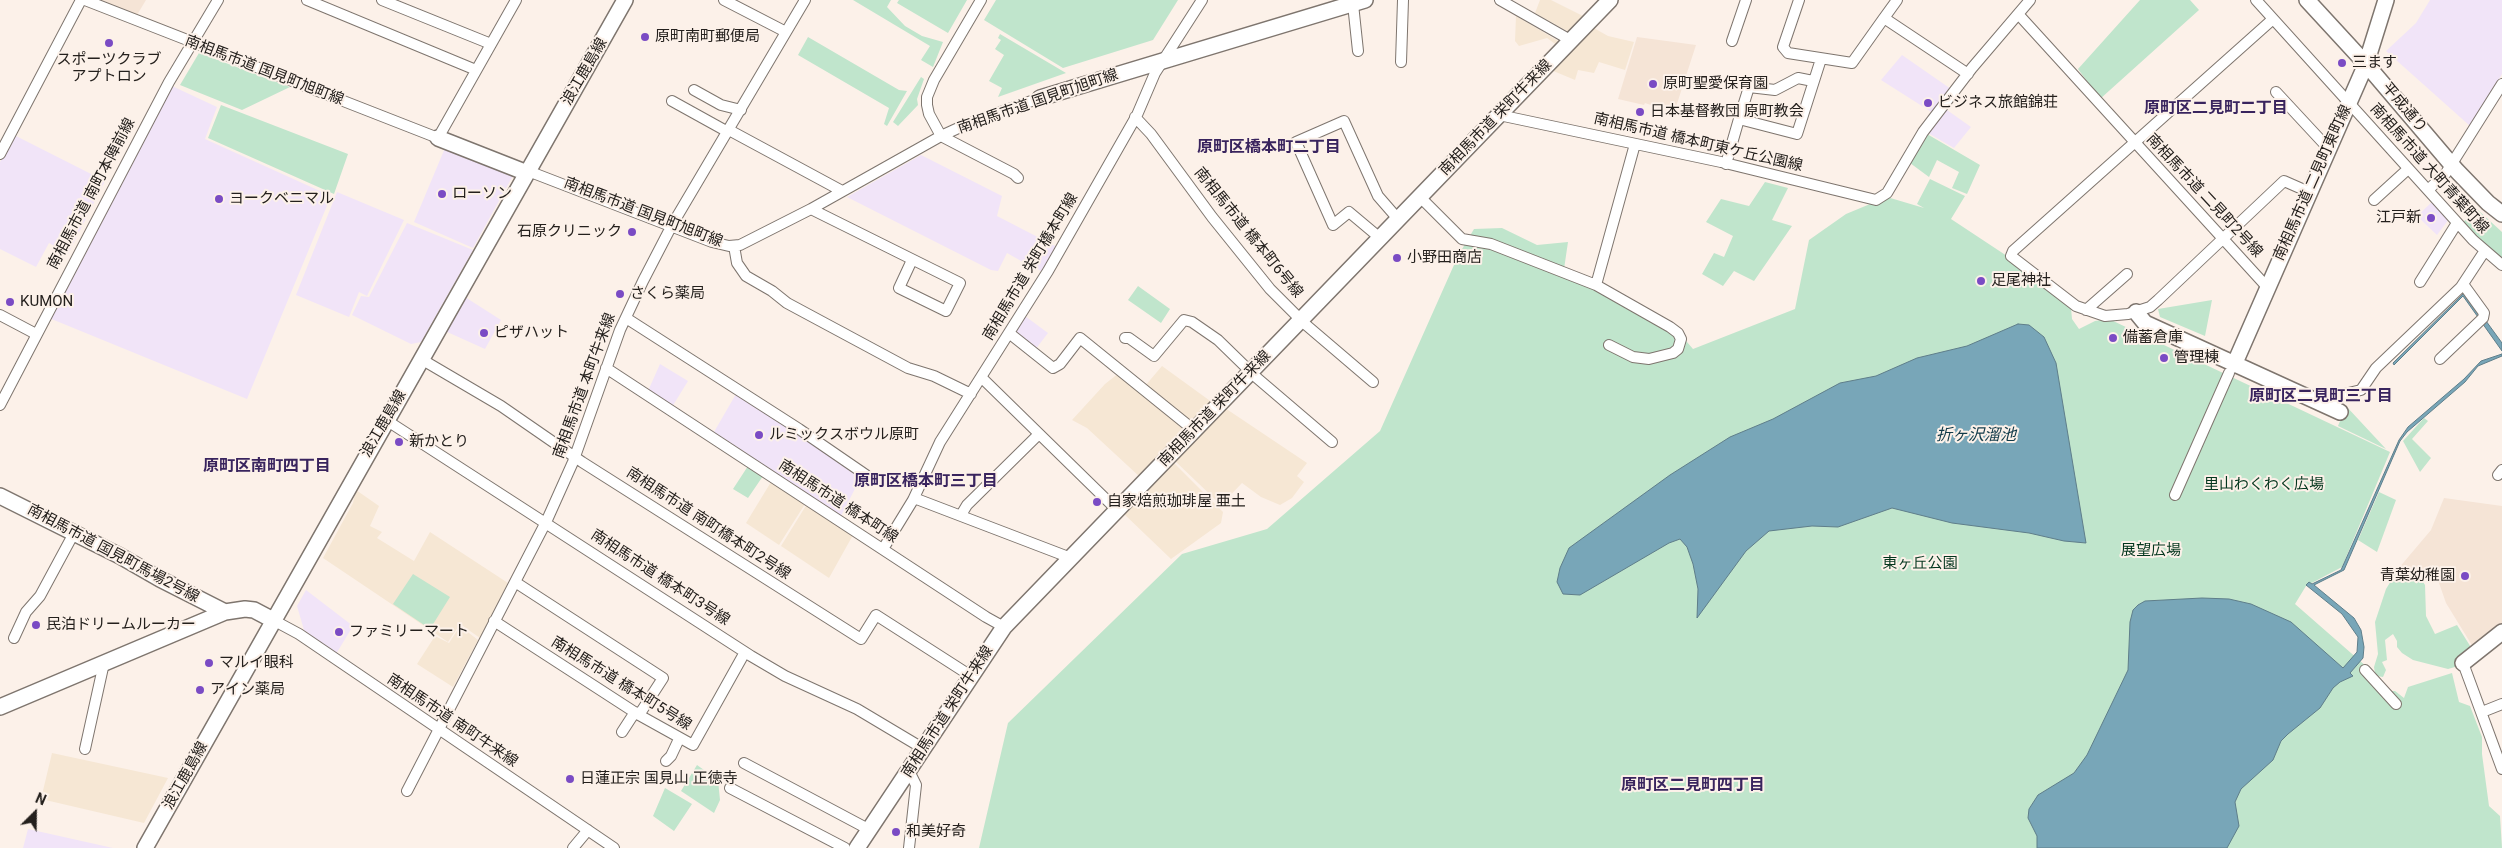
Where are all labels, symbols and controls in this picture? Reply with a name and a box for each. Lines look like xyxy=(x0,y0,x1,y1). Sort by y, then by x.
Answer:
place label: 原町南町郵便局 xyxy=(655,28,760,46)
marker: 原町南町郵便局 xyxy=(639,31,651,43)
street label: 南相馬市道 国見町旭町線 xyxy=(182,32,346,110)
street label: 浪江鹿島線 xyxy=(558,35,612,109)
marker: スポーツクラブ アプトロン xyxy=(103,37,115,49)
place label: スポーツクラブ アプトロン xyxy=(57,51,161,86)
place label: 三ます xyxy=(2352,54,2397,72)
street label: 南相馬市道 栄町牛来線 xyxy=(1436,56,1556,180)
marker: 三ます xyxy=(2336,57,2348,69)
street label: 南相馬市道 国見町旭町線 xyxy=(955,66,1121,138)
place label: 原町聖愛保育園 xyxy=(1663,75,1768,93)
marker: 原町聖愛保育園 xyxy=(1647,78,1659,90)
street label: 平成通り xyxy=(2378,79,2430,137)
place label: ビジネス旅館錦荘 xyxy=(1938,94,2058,112)
marker: ビジネス旅館錦荘 xyxy=(1922,97,1934,109)
district label: 原町区二見町二丁目 xyxy=(2144,99,2288,119)
street label: 南相馬市道 大町青葉町線 xyxy=(2366,100,2492,238)
street label: 南相馬市道 二見町東町線 xyxy=(2270,102,2356,264)
place label: 日本基督教団 原町教会 xyxy=(1650,103,1804,121)
marker: 日本基督教団 原町教会 xyxy=(1634,106,1646,118)
street label: 南相馬市道 橋本町東ケ丘公園線 xyxy=(1592,110,1804,176)
street label: 南相馬市道 南町本陣前線 xyxy=(44,115,140,273)
street label: 南相馬市道 二見町2号線 xyxy=(2142,131,2266,261)
district label: 原町区橋本町二丁目 xyxy=(1197,138,1341,158)
street label: 南相馬市道 橋本町6号線 xyxy=(1190,164,1306,302)
street label: 南相馬市道 国見町旭町線 xyxy=(561,174,725,252)
place label: ローソン xyxy=(452,185,512,203)
marker: ローソン xyxy=(436,188,448,200)
place label: ヨークベニマル xyxy=(229,190,334,208)
street label: 南相馬市道 栄町橋本町線 xyxy=(980,190,1082,344)
marker: ヨークベニマル xyxy=(213,193,225,205)
place label: 江戸新 xyxy=(2376,209,2421,227)
marker: 江戸新 xyxy=(2425,212,2437,224)
place label: 石原クリニック xyxy=(517,223,622,241)
marker: 石原クリニック xyxy=(626,226,638,238)
place label: 小野田商店 xyxy=(1407,249,1482,267)
marker: 小野田商店 xyxy=(1391,252,1403,264)
place label: 足尾神社 xyxy=(1991,272,2051,290)
marker: 足尾神社 xyxy=(1975,275,1987,287)
place label: さくら薬局 xyxy=(630,285,705,303)
marker: さくら薬局 xyxy=(614,288,626,300)
place label: KUMON xyxy=(20,293,73,311)
marker: KUMON xyxy=(4,296,16,308)
street label: 南相馬市道 本町牛来線 xyxy=(550,311,620,461)
place label: ピザハット xyxy=(494,324,569,342)
marker: ピザハット xyxy=(478,327,490,339)
place label: 備蓄倉庫 xyxy=(2123,329,2183,347)
marker: 備蓄倉庫 xyxy=(2107,332,2119,344)
street label: 南相馬市道 栄町牛来線 xyxy=(1155,347,1275,471)
place label: 管理棟 xyxy=(2174,349,2219,367)
marker: 管理棟 xyxy=(2158,352,2170,364)
street label: 浪江鹿島線 xyxy=(357,387,411,461)
district label: 原町区二見町三丁目 xyxy=(2249,387,2393,407)
place label: ルミックスボウル原町 xyxy=(769,426,919,444)
water label: 折ヶ沢溜池 xyxy=(1936,426,2016,446)
marker: ルミックスボウル原町 xyxy=(753,429,765,441)
place label: 新かとり xyxy=(409,433,469,451)
marker: 新かとり xyxy=(393,436,405,448)
district label: 原町区南町四丁目 xyxy=(203,457,331,477)
street label: 南相馬市道 橋本町線 xyxy=(775,457,901,547)
street label: 南相馬市道 南町橋本町2号線 xyxy=(623,464,793,584)
district label: 原町区橋本町三丁目 xyxy=(854,472,998,492)
park label: 里山わくわく広場 xyxy=(2204,476,2324,494)
place label: 自家焙煎珈琲屋 亜土 xyxy=(1107,493,1246,511)
marker: 自家焙煎珈琲屋 亜土 xyxy=(1091,496,1103,508)
street label: 南相馬市道 国見町馬場2号線 xyxy=(24,501,202,607)
street label: 南相馬市道 橋本町3号線 xyxy=(587,526,733,630)
park label: 展望広場 xyxy=(2121,542,2181,560)
park label: 東ヶ丘公園 xyxy=(1883,555,1957,573)
place label: 青葉幼稚園 xyxy=(2380,567,2455,585)
marker: 青葉幼稚園 xyxy=(2459,570,2471,582)
place label: 民泊ドリームルーカー xyxy=(46,616,196,634)
marker: 民泊ドリームルーカー xyxy=(30,619,42,631)
place label: ファミリーマート xyxy=(349,623,469,641)
marker: ファミリーマート xyxy=(333,626,345,638)
street label: 南相馬市道 橋本町5号線 xyxy=(547,633,695,735)
street label: 南相馬市道 栄町牛来線 xyxy=(899,643,997,781)
place label: マルイ眼科 xyxy=(219,654,294,672)
marker: マルイ眼科 xyxy=(203,657,215,669)
street label: 南相馬市道 南町牛来線 xyxy=(383,671,521,771)
place label: アイン薬局 xyxy=(210,681,285,699)
marker: アイン薬局 xyxy=(194,684,206,696)
street label: 浪江鹿島線 xyxy=(160,739,212,813)
place label: 日蓮正宗 国見山 正徳寺 xyxy=(580,770,737,788)
marker: 日蓮正宗 国見山 正徳寺 xyxy=(564,773,576,785)
district label: 原町区二見町四丁目 xyxy=(1621,776,1765,796)
north arrow xyxy=(10,788,60,838)
text: N xyxy=(33,790,49,808)
place label: 和美好奇 xyxy=(906,823,966,841)
marker: 和美好奇 xyxy=(890,826,902,838)

